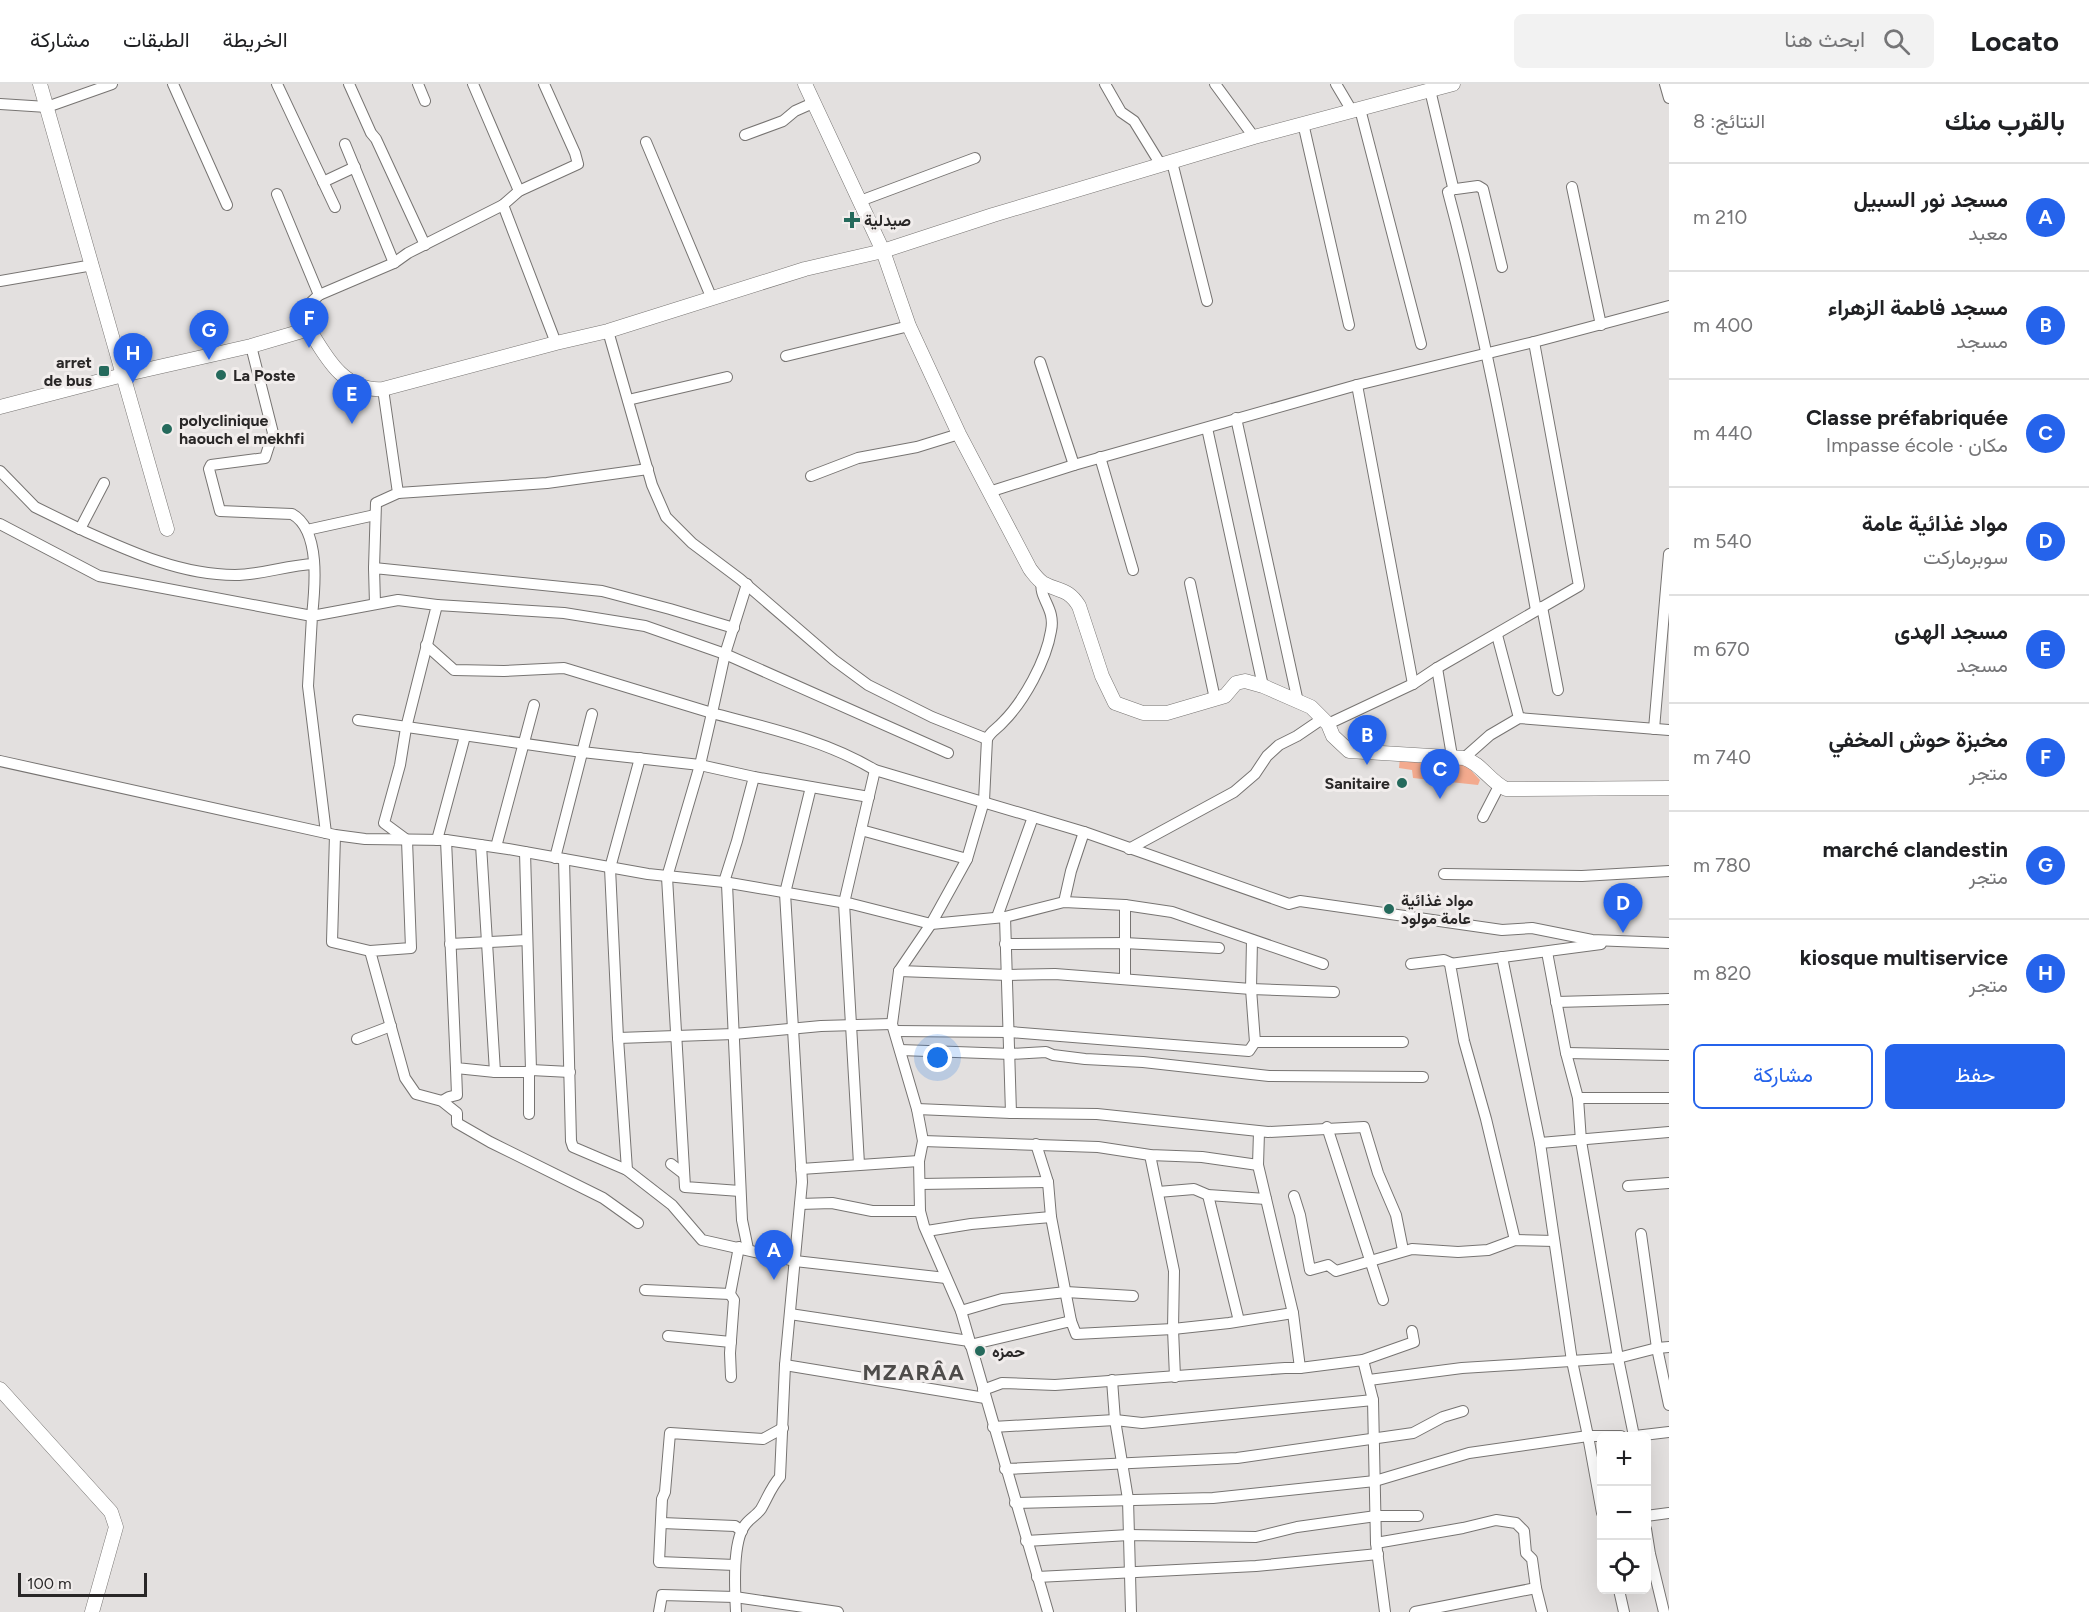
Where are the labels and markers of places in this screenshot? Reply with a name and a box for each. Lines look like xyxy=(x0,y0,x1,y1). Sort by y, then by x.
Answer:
place label: صيدلية xyxy=(864,211,911,230)
marker: صيدلية xyxy=(845,213,859,227)
pin: F xyxy=(290,298,328,348)
pin: G xyxy=(190,310,228,360)
pin: H xyxy=(114,334,152,383)
place label: arret de bus xyxy=(44,353,93,390)
marker: arret de bus xyxy=(97,364,111,378)
place label: La Poste xyxy=(233,366,295,385)
marker: La Poste xyxy=(214,368,228,382)
pin: E xyxy=(332,374,372,424)
place label: polyclinique haouch el mekhfi xyxy=(179,411,304,448)
marker: polyclinique haouch el mekhfi xyxy=(160,422,174,436)
pin: B xyxy=(1348,716,1386,765)
pin: C xyxy=(1420,750,1460,799)
place label: Sanitaire xyxy=(1325,774,1390,793)
marker: Sanitaire xyxy=(1395,776,1409,790)
pin: D xyxy=(1604,884,1642,933)
place label: مواد غذائية عامة مولود xyxy=(1401,891,1474,929)
marker: مواد غذائية عامة مولود xyxy=(1382,902,1396,916)
pin: A xyxy=(754,1230,794,1280)
place label: حمزه xyxy=(992,1342,1025,1362)
marker: حمزه xyxy=(973,1344,987,1358)

